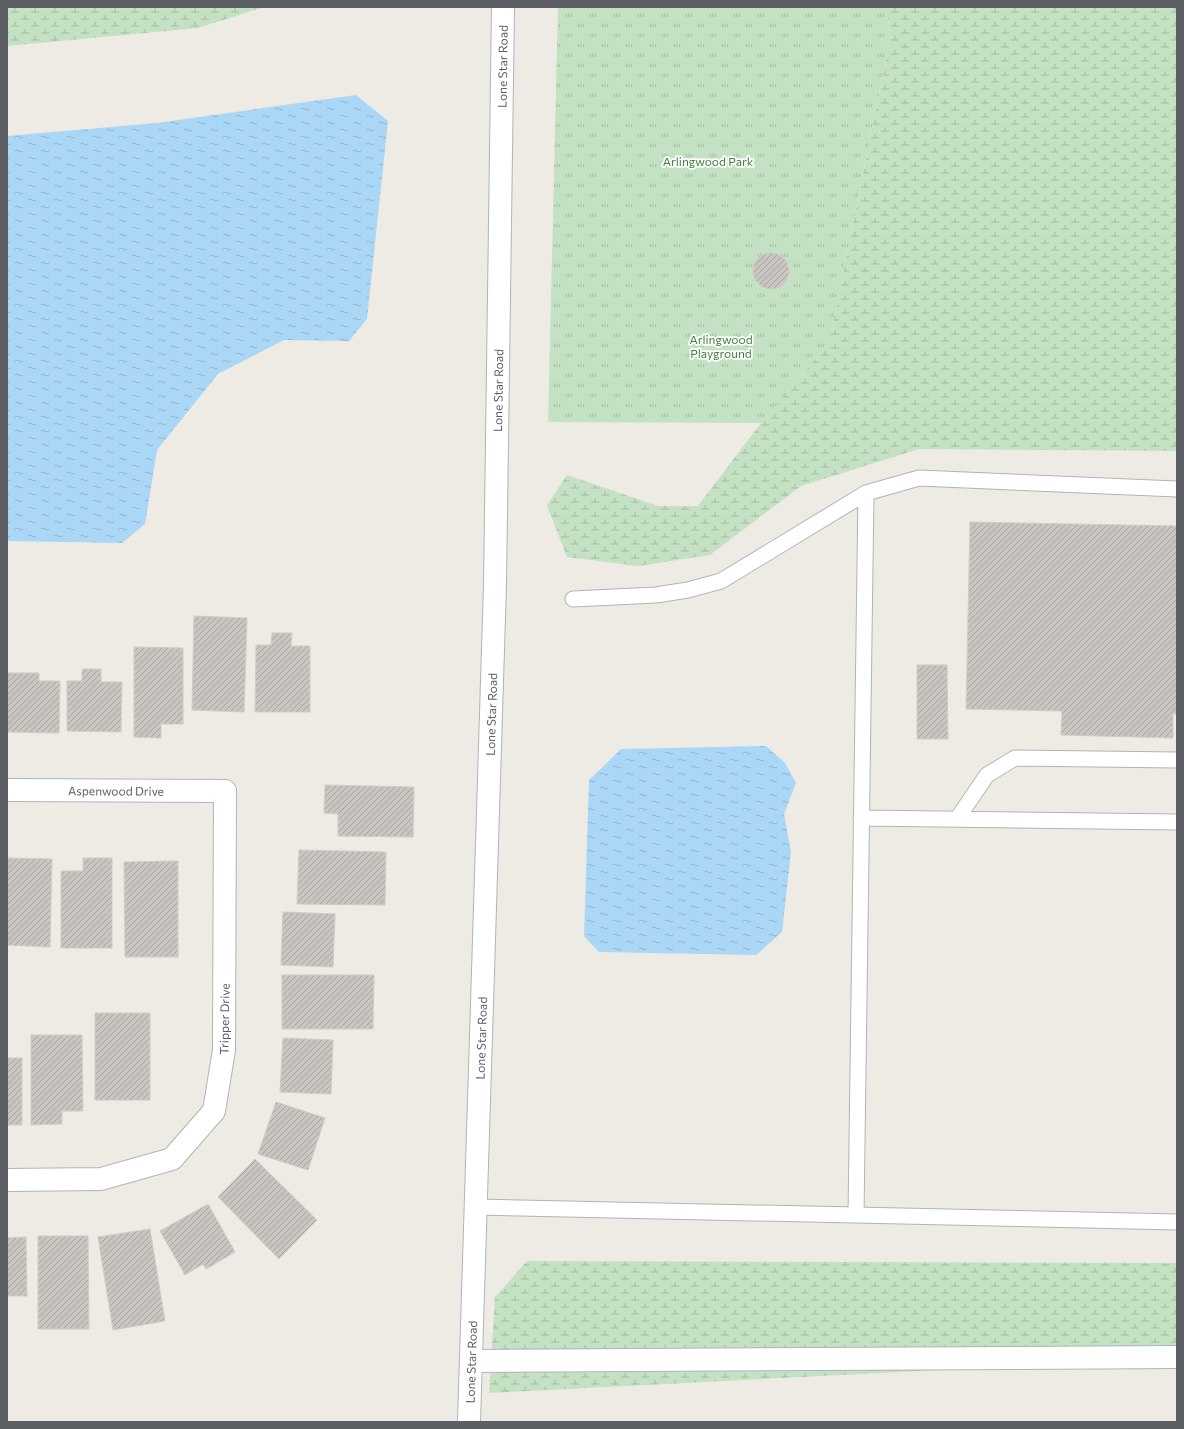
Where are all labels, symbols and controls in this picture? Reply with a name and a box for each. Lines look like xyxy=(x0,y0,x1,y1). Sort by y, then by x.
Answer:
street label: Lone Star Road xyxy=(495,25,510,108)
park label: Arlingwood Park xyxy=(663,154,754,168)
park label: Arlingwood Playground xyxy=(689,332,753,360)
street label: Lone Star Road xyxy=(490,349,505,432)
street label: Lone Star Road xyxy=(483,673,499,756)
street label: Aspenwood Drive xyxy=(68,783,164,798)
street label: Tripper Drive xyxy=(216,983,232,1055)
street label: Lone Star Road xyxy=(473,996,489,1080)
street label: Lone Star Road xyxy=(463,1320,479,1404)

